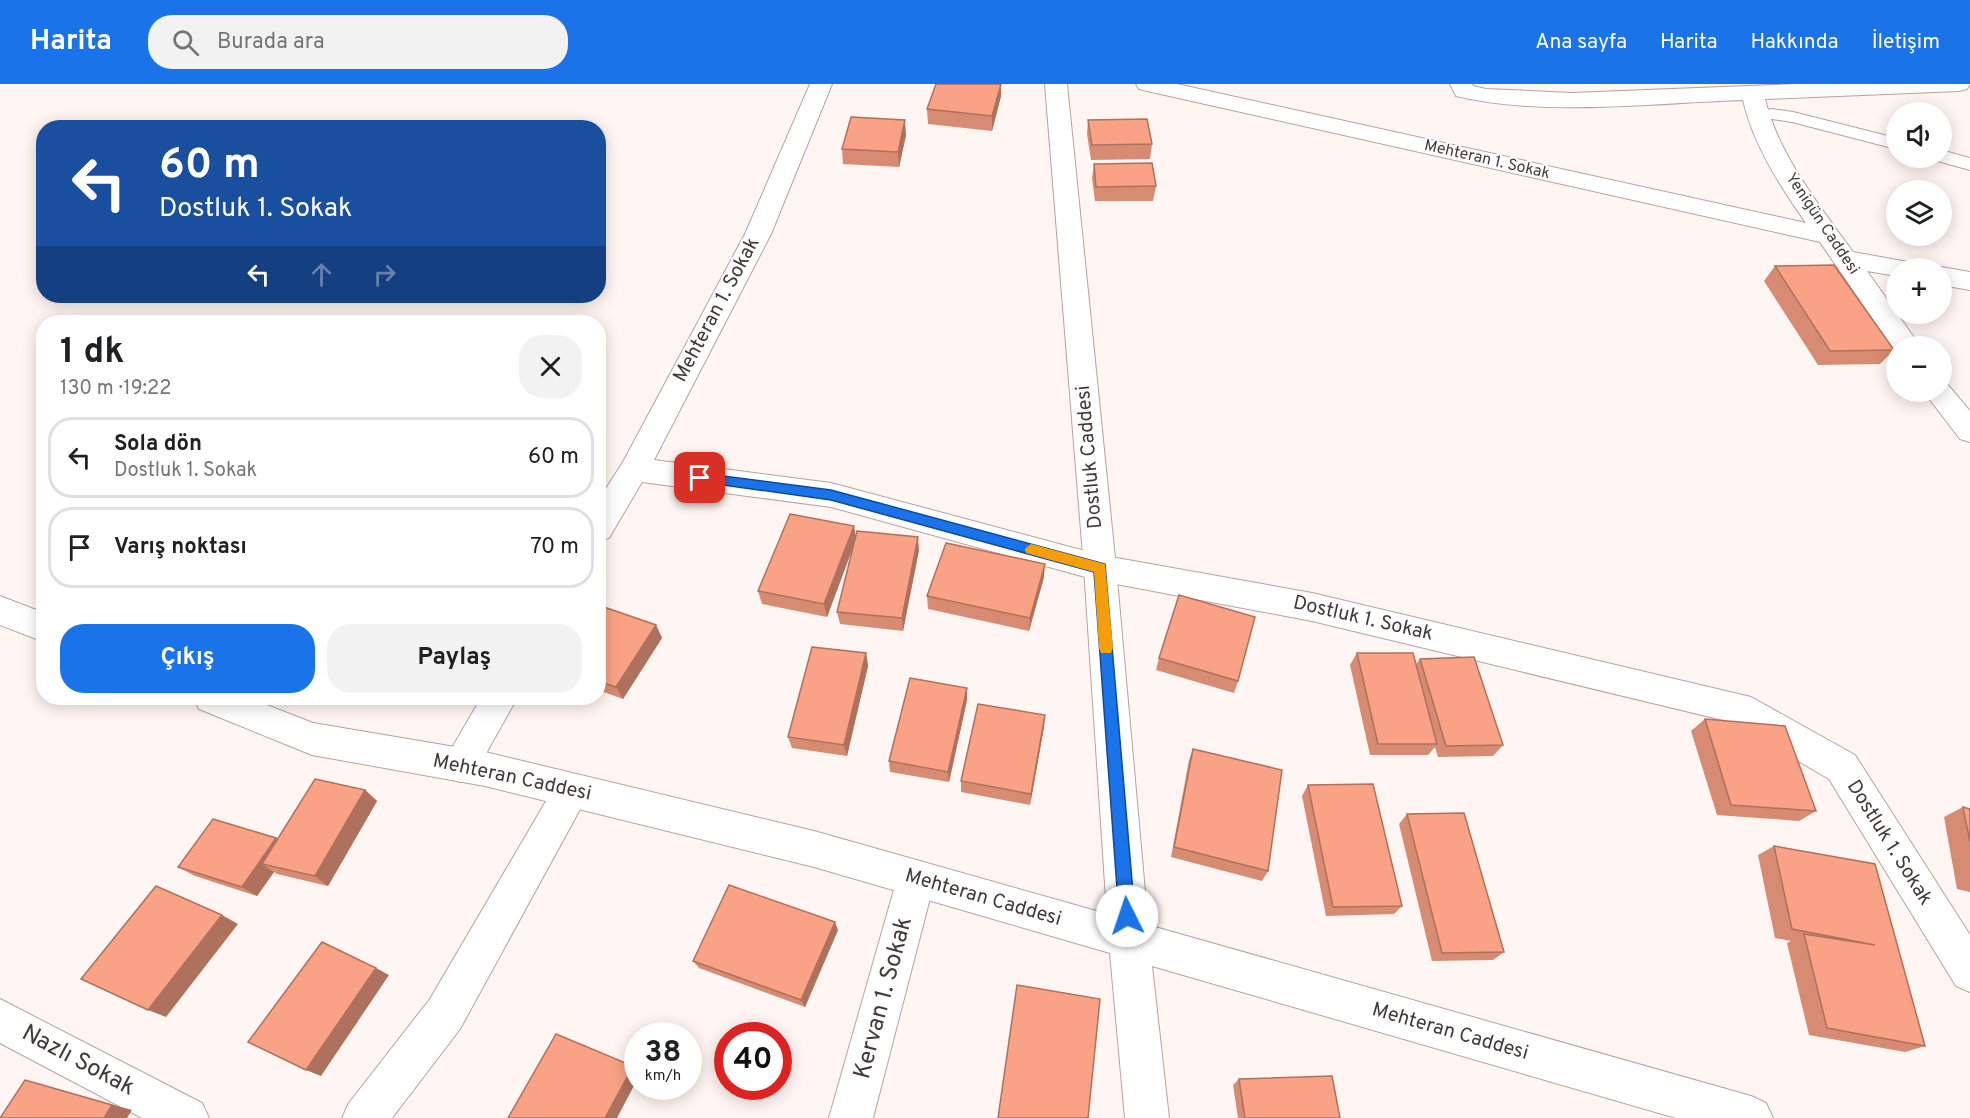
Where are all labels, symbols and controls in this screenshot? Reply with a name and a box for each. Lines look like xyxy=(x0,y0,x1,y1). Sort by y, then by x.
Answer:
search box xyxy=(148,15,568,69)
text: Harita xyxy=(30,24,112,60)
icon: search xyxy=(169,26,202,59)
text: Burada ara xyxy=(217,29,325,56)
text: Ana sayfa xyxy=(1535,29,1627,56)
text: Harita xyxy=(1660,29,1718,56)
text: Hakkında xyxy=(1751,29,1839,56)
text: İletişim xyxy=(1872,29,1940,56)
map controls xyxy=(1886,102,1952,402)
button: sound xyxy=(1886,102,1952,168)
street label: Mehteran 1. Sokak xyxy=(1422,136,1552,184)
text: 60 m xyxy=(159,140,260,193)
icon: left xyxy=(60,144,138,222)
street label: Yenigün Caddesi xyxy=(1781,169,1863,279)
button: layers xyxy=(1886,180,1952,246)
text: Dostluk 1. Sokak xyxy=(159,192,352,226)
street label: Mehteran 1. Sokak xyxy=(668,233,766,387)
icon: left xyxy=(242,258,275,291)
icon: ahead xyxy=(305,258,338,291)
icon: right xyxy=(368,258,401,291)
button: + xyxy=(1886,258,1952,324)
text: 1 dk xyxy=(60,330,124,376)
button: close xyxy=(519,335,582,398)
button: − xyxy=(1886,336,1952,402)
text: 130 m · 19:22 xyxy=(60,376,172,402)
street label: Dostluk Caddesi xyxy=(1071,384,1109,530)
text: Sola dön xyxy=(114,431,202,458)
icon: left xyxy=(63,441,96,474)
text: 60 m xyxy=(528,444,579,471)
pin xyxy=(674,452,725,503)
text: Dostluk 1. Sokak xyxy=(114,458,257,484)
icon: arrive xyxy=(683,461,716,494)
icon: arrive xyxy=(63,531,96,564)
text: Varış noktası xyxy=(114,534,247,561)
text: 70 m xyxy=(530,534,579,561)
street label: Dostluk 1. Sokak xyxy=(1290,590,1436,648)
button: Çıkış xyxy=(60,624,315,693)
button: Paylaş xyxy=(327,624,582,693)
street label: Mehteran Caddesi xyxy=(430,748,594,808)
street label: Dostluk 1. Sokak xyxy=(1840,775,1938,911)
street label: Mehteran Caddesi xyxy=(902,863,1064,933)
position arrow xyxy=(1095,884,1159,948)
street label: Kervan 1. Sokak xyxy=(848,914,920,1082)
street label: Mehteran Caddesi xyxy=(1369,997,1531,1067)
street label: Nazlı Sokak xyxy=(16,1019,140,1103)
speed limit sign: 40 xyxy=(714,1022,792,1100)
text: 38 xyxy=(645,1035,681,1072)
text: km/h xyxy=(645,1067,681,1086)

